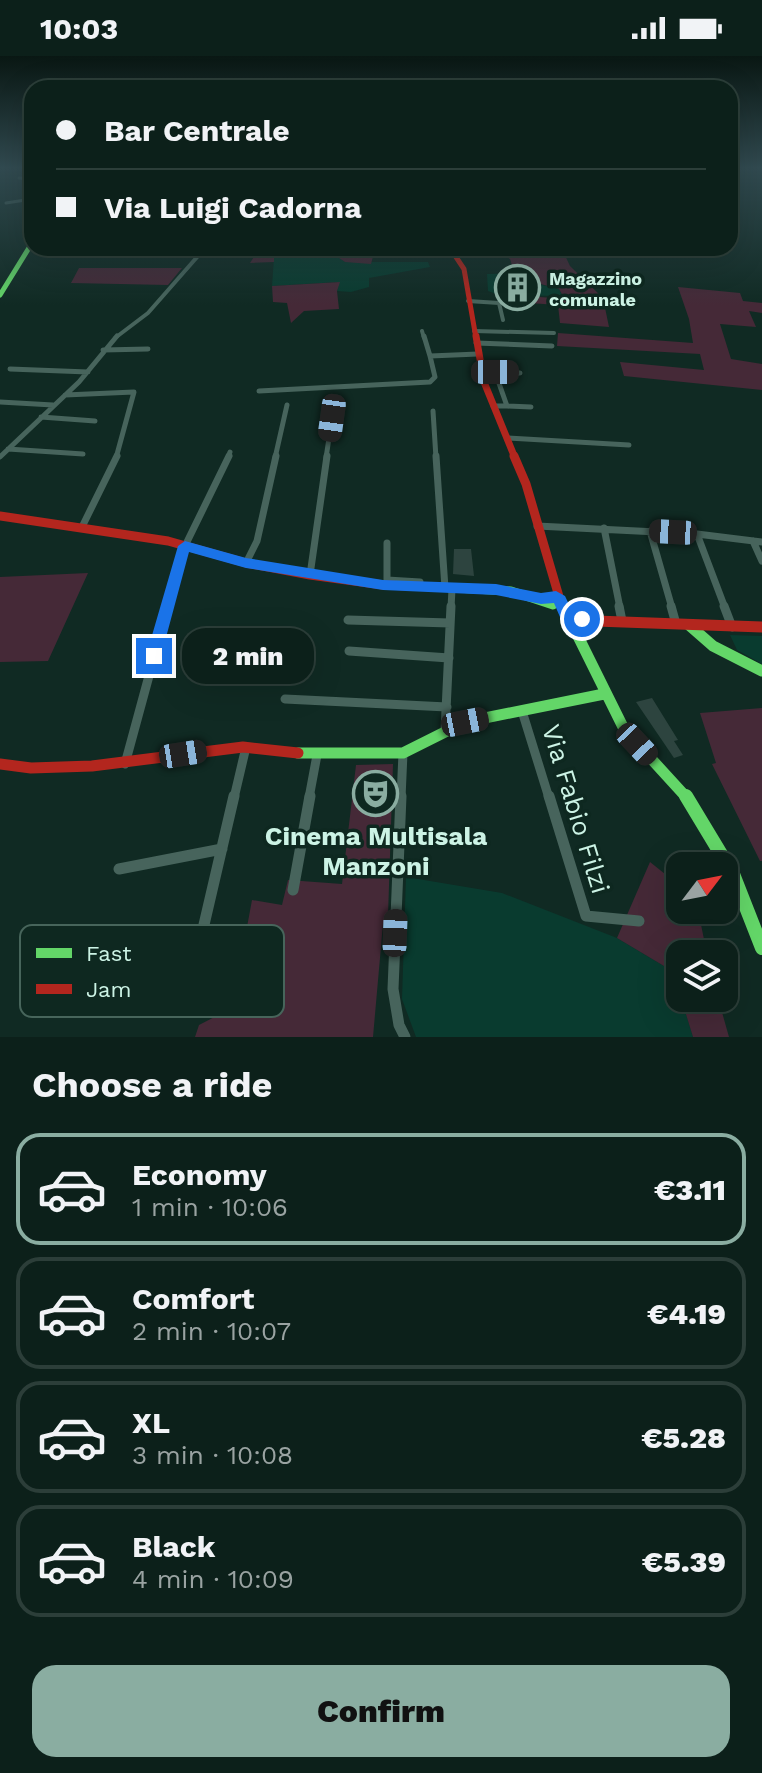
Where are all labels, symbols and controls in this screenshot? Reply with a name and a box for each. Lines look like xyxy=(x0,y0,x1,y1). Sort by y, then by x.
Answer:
text: 10:03 xyxy=(40,11,118,46)
text: Bar Centrale xyxy=(104,113,290,148)
text: Via Luigi Cadorna xyxy=(104,190,362,225)
building icon: Magazzino comunale xyxy=(494,264,542,312)
place label: Magazzino comunale xyxy=(549,268,642,310)
car xyxy=(471,360,519,384)
car xyxy=(317,393,347,443)
car xyxy=(648,519,698,545)
route start xyxy=(564,601,600,637)
callout: 2 min xyxy=(182,628,314,684)
route end xyxy=(136,638,172,674)
text: 2 min xyxy=(213,641,283,671)
car xyxy=(439,706,491,738)
car xyxy=(612,718,662,770)
street label: Via Fabio Filzi xyxy=(536,721,616,897)
car xyxy=(157,738,209,770)
theatre icon: Cinema Multisala Manzoni xyxy=(352,769,400,817)
place label: Cinema Multisala Manzoni xyxy=(265,821,487,881)
north arrow xyxy=(666,852,738,924)
map controls xyxy=(666,852,738,1012)
car xyxy=(382,909,408,957)
legend xyxy=(20,925,284,1017)
button: layers xyxy=(666,940,738,1012)
text: Fast xyxy=(86,941,132,966)
text: Jam xyxy=(86,977,131,1002)
text: Choose a ride xyxy=(32,1064,272,1106)
icon: car xyxy=(36,1153,108,1225)
text: Economy xyxy=(132,1157,267,1192)
text: €3.11 xyxy=(654,1172,726,1207)
text: 1 min · 10:06 xyxy=(132,1192,288,1222)
icon: car xyxy=(36,1277,108,1349)
text: Comfort xyxy=(132,1281,254,1316)
text: €4.19 xyxy=(647,1296,726,1331)
text: 2 min · 10:07 xyxy=(132,1316,291,1346)
icon: car xyxy=(36,1401,108,1473)
text: XL xyxy=(132,1405,170,1440)
text: €5.28 xyxy=(642,1420,726,1455)
text: 3 min · 10:08 xyxy=(132,1440,293,1470)
icon: car xyxy=(36,1525,108,1597)
text: Black xyxy=(132,1529,216,1564)
text: €5.39 xyxy=(642,1544,726,1579)
text: 4 min · 10:09 xyxy=(132,1564,294,1594)
button: Confirm xyxy=(32,1665,730,1757)

